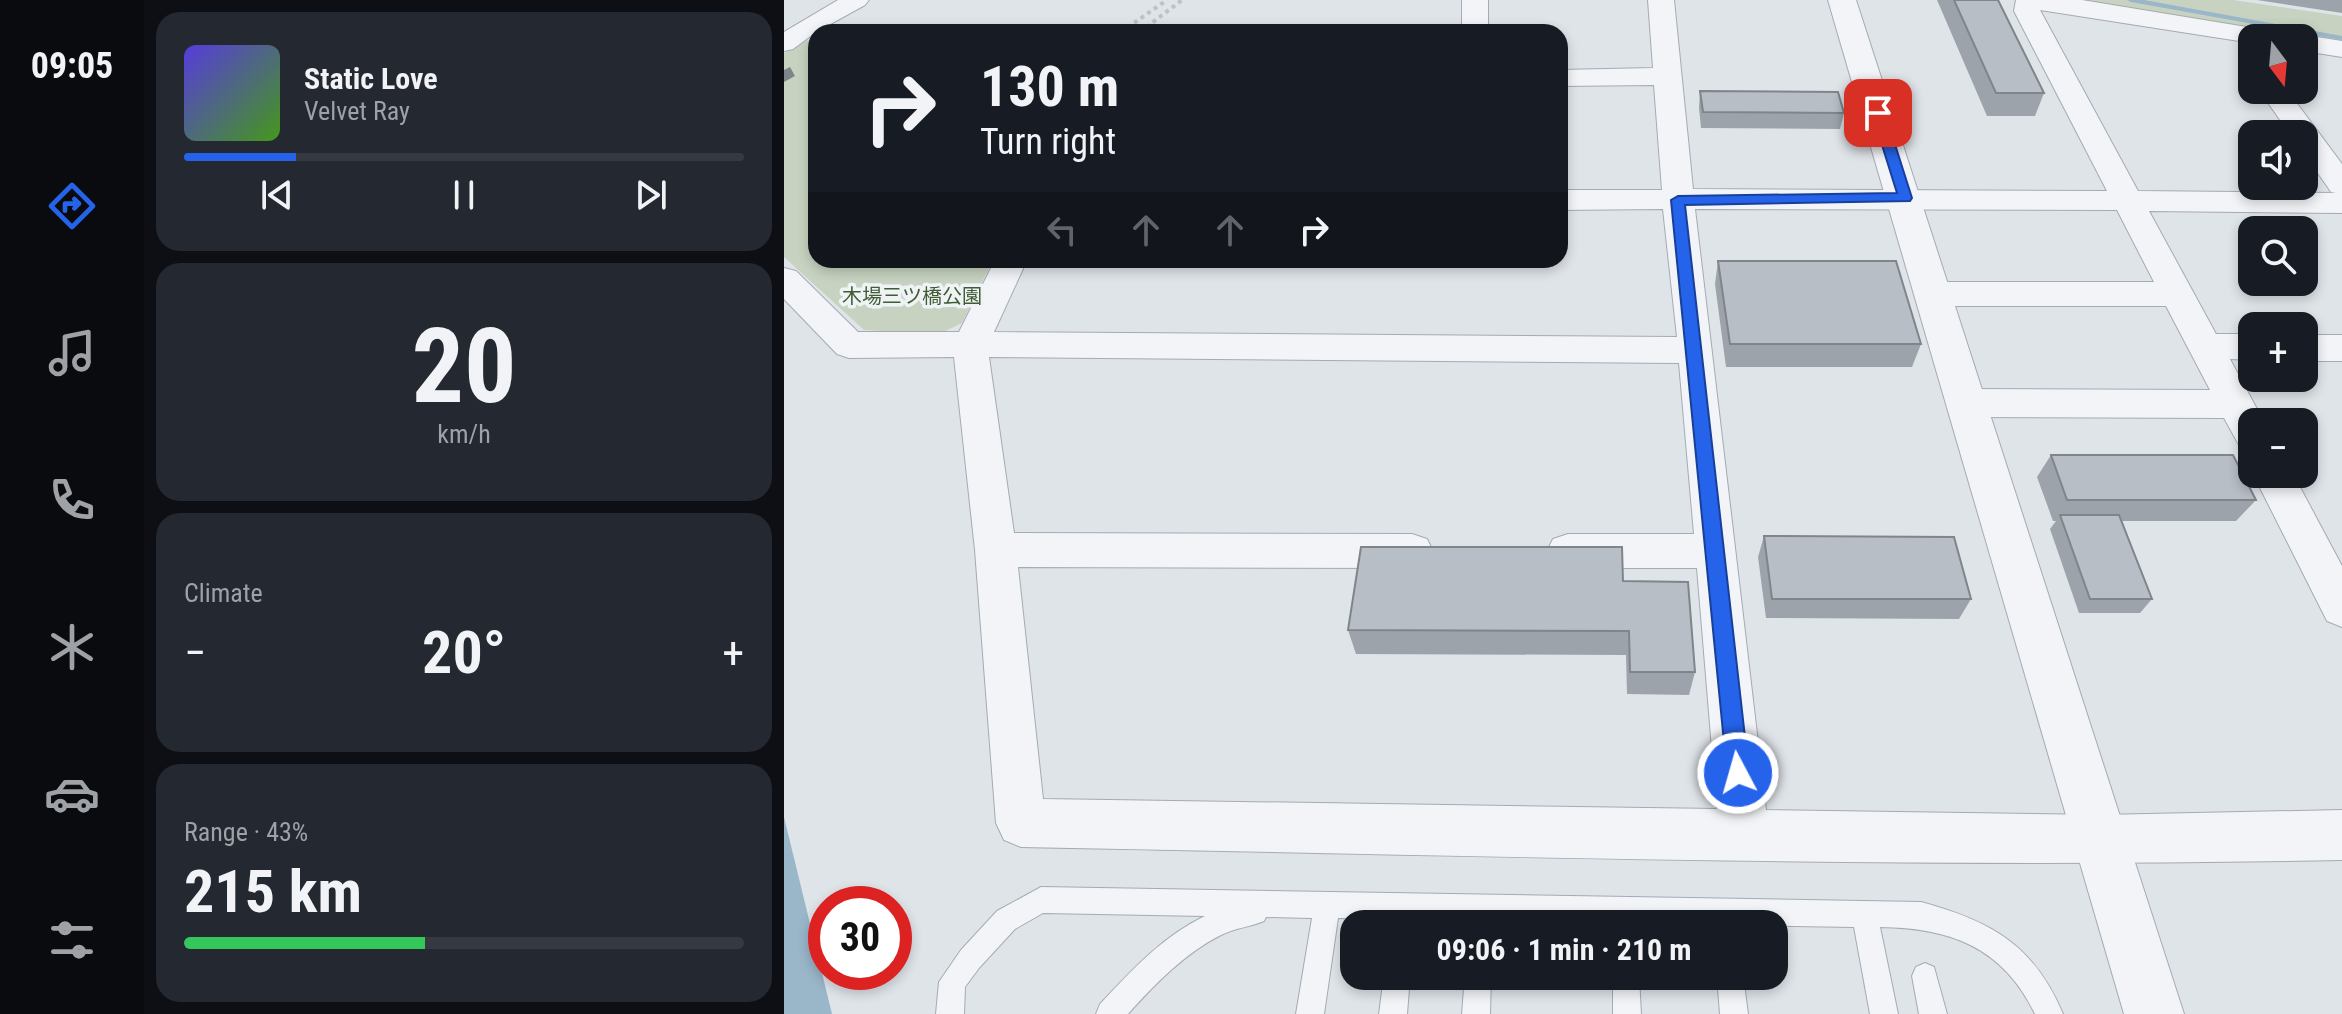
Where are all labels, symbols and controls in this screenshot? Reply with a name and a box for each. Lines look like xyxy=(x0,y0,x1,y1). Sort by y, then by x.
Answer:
north arrow xyxy=(2238,24,2318,104)
map controls xyxy=(2238,24,2318,488)
text: 09:05 xyxy=(31,45,113,87)
text: 130 m xyxy=(980,54,1119,120)
icon: right xyxy=(848,56,952,160)
text: Static Love xyxy=(304,61,438,96)
pin xyxy=(1844,79,1912,147)
icon: arrive xyxy=(1856,91,1900,135)
text: Velvet Ray xyxy=(304,96,410,126)
button: sound xyxy=(2238,120,2318,200)
text: Turn right xyxy=(980,121,1116,163)
icon: previous xyxy=(255,173,299,217)
icon: pause xyxy=(442,173,486,217)
icon: next xyxy=(629,173,673,217)
icon: directions xyxy=(44,178,100,234)
icon: left xyxy=(1040,208,1084,252)
icon: ahead xyxy=(1124,208,1168,252)
icon: ahead xyxy=(1208,208,1252,252)
icon: right xyxy=(1292,208,1336,252)
button: search xyxy=(2238,216,2318,296)
park label: 木場三ツ橋公園 xyxy=(842,284,982,308)
text: 20 xyxy=(411,306,517,427)
button: + xyxy=(2238,312,2318,392)
icon: music xyxy=(44,325,100,381)
button: − xyxy=(2238,408,2318,488)
text: km/h xyxy=(437,419,491,449)
icon: phone xyxy=(44,472,100,528)
text: Climate xyxy=(184,578,263,608)
text: 20° xyxy=(422,617,506,688)
icon: climate xyxy=(44,619,100,675)
text: − xyxy=(184,627,206,679)
text: + xyxy=(722,627,744,679)
position arrow xyxy=(1696,731,1780,815)
icon: car xyxy=(44,766,100,822)
text: Range · 43% xyxy=(184,817,308,847)
text: 215 km xyxy=(184,856,362,927)
speed limit sign: 30 xyxy=(808,886,912,990)
icon: filters xyxy=(44,912,100,968)
text: 09:06 · 1 min · 210 m xyxy=(1437,932,1691,967)

